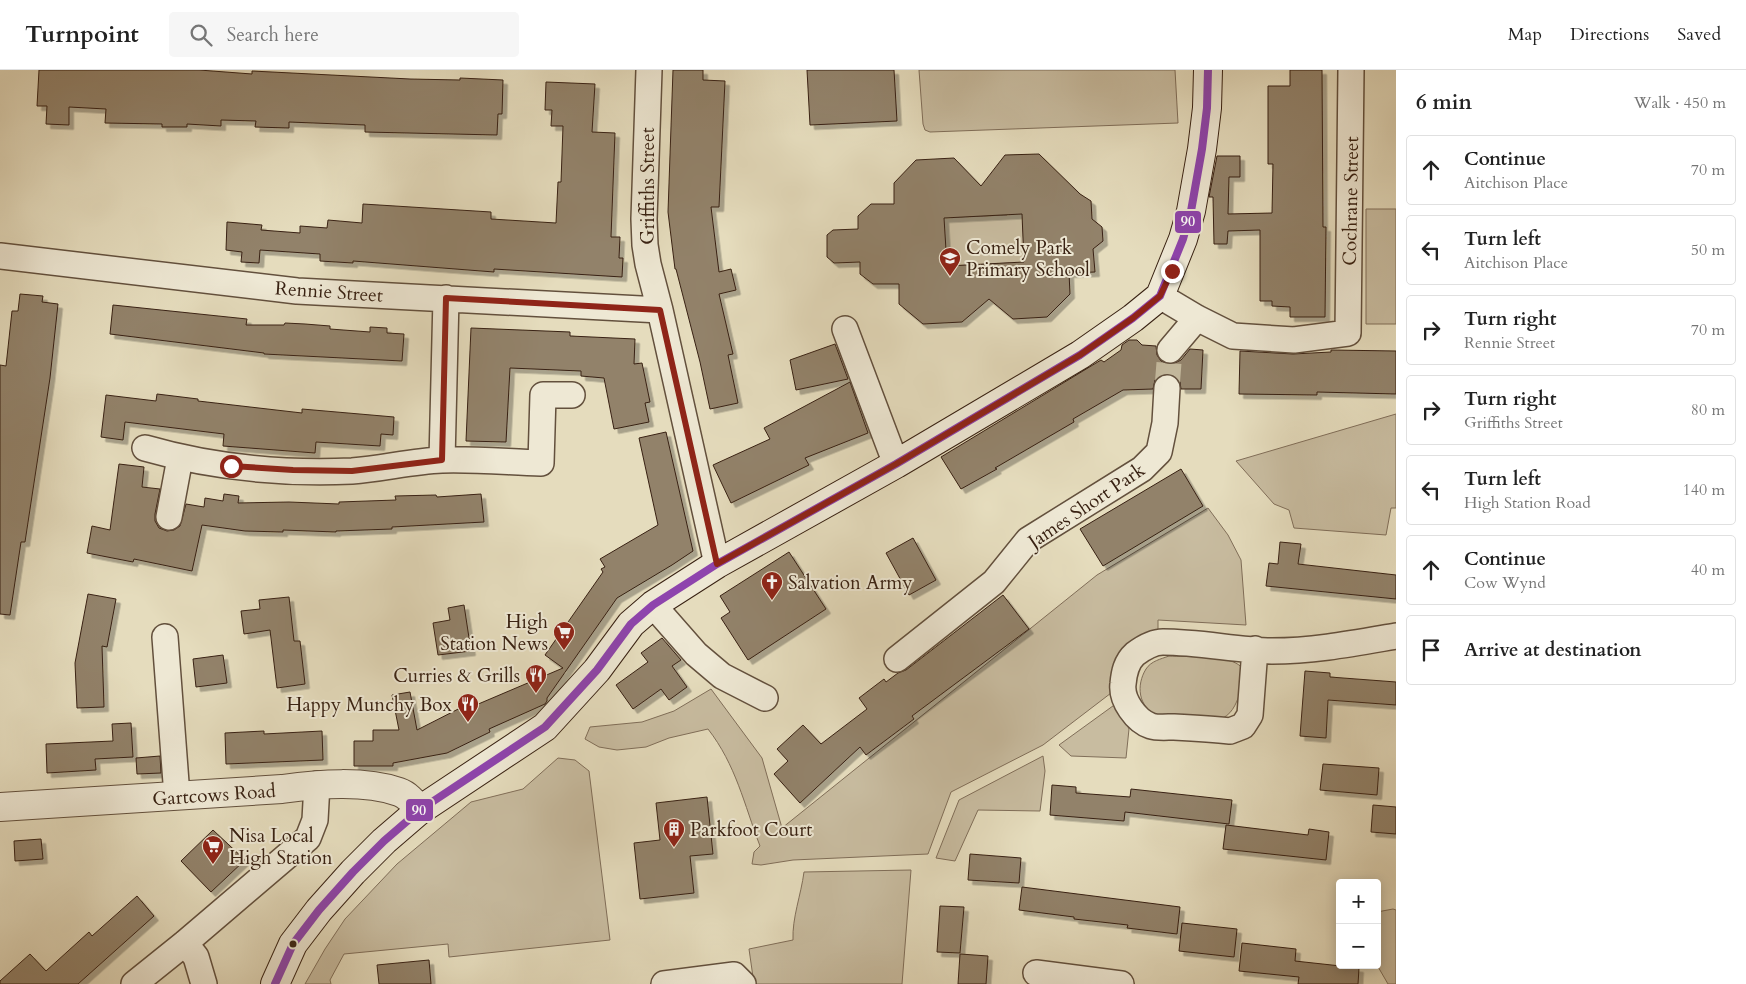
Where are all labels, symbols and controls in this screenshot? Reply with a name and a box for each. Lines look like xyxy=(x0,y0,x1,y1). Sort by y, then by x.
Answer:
search box xyxy=(169,12,519,57)
text: Turnpoint xyxy=(25,18,139,51)
icon: search xyxy=(187,21,215,49)
text: Search here xyxy=(227,22,319,48)
text: Map xyxy=(1508,22,1542,47)
text: Directions xyxy=(1570,22,1649,47)
text: Saved xyxy=(1677,22,1721,47)
text: 6 min xyxy=(1416,88,1472,117)
text: Walk · 450 m xyxy=(1634,92,1726,114)
street label: Griffiths Street xyxy=(635,127,661,245)
street label: Cochrane Street xyxy=(1337,136,1365,266)
text: Continue xyxy=(1464,146,1546,172)
icon: ahead xyxy=(1417,156,1445,184)
text: 70 m xyxy=(1691,159,1725,181)
text: Aitchison Place xyxy=(1464,172,1568,194)
line badge: 90 xyxy=(1174,210,1202,234)
text: 90 xyxy=(1181,212,1195,231)
text: Turn left xyxy=(1464,226,1541,252)
place label: Comely Park Primary School xyxy=(966,235,1090,283)
icon: left xyxy=(1417,236,1445,264)
text: 50 m xyxy=(1691,239,1725,261)
school or university icon: Comely Park Primary School xyxy=(938,246,962,277)
text: Aitchison Place xyxy=(1464,252,1568,274)
route end xyxy=(1161,260,1184,283)
street label: Rennie Street xyxy=(274,275,384,309)
text: Turn right xyxy=(1464,306,1556,332)
icon: right xyxy=(1417,316,1445,344)
text: 70 m xyxy=(1691,319,1725,341)
text: Rennie Street xyxy=(1464,332,1555,354)
text: Turn right xyxy=(1464,386,1556,412)
icon: right xyxy=(1417,396,1445,424)
text: 80 m xyxy=(1691,399,1725,421)
text: Griffiths Street xyxy=(1464,412,1563,434)
route start xyxy=(220,455,243,478)
street label: James Short Park xyxy=(1021,457,1151,556)
text: Turn left xyxy=(1464,466,1541,492)
icon: left xyxy=(1417,476,1445,504)
text: 140 m xyxy=(1683,479,1725,501)
text: High Station Road xyxy=(1464,492,1591,514)
text: Continue xyxy=(1464,546,1546,572)
icon: ahead xyxy=(1417,556,1445,584)
text: 40 m xyxy=(1691,559,1725,581)
church icon: Salvation Army xyxy=(760,570,784,601)
place label: Salvation Army xyxy=(788,570,912,596)
text: Cow Wynd xyxy=(1464,572,1546,594)
place label: High Station News xyxy=(440,609,549,657)
supermarket icon: High Station News xyxy=(552,620,576,651)
icon: arrive xyxy=(1417,636,1445,664)
text: Arrive at destination xyxy=(1464,637,1641,663)
place label: Curries & Grills xyxy=(393,663,520,689)
restaurant icon: Curries & Grills xyxy=(524,663,548,694)
place label: Happy Munchy Box xyxy=(287,692,453,718)
restaurant icon: Happy Munchy Box xyxy=(456,692,480,723)
street label: Gartcows Road xyxy=(152,778,277,812)
line badge: 90 xyxy=(405,798,434,822)
text: 90 xyxy=(412,801,426,820)
building icon: Parkfoot Court xyxy=(662,817,686,848)
place label: Parkfoot Court xyxy=(690,817,812,843)
place label: Nisa Local High Station xyxy=(229,823,333,871)
supermarket icon: Nisa Local High Station xyxy=(201,834,225,865)
map controls xyxy=(1336,879,1381,969)
button: + xyxy=(1336,879,1381,924)
button: − xyxy=(1336,924,1381,969)
unlabelled marker xyxy=(288,939,298,949)

